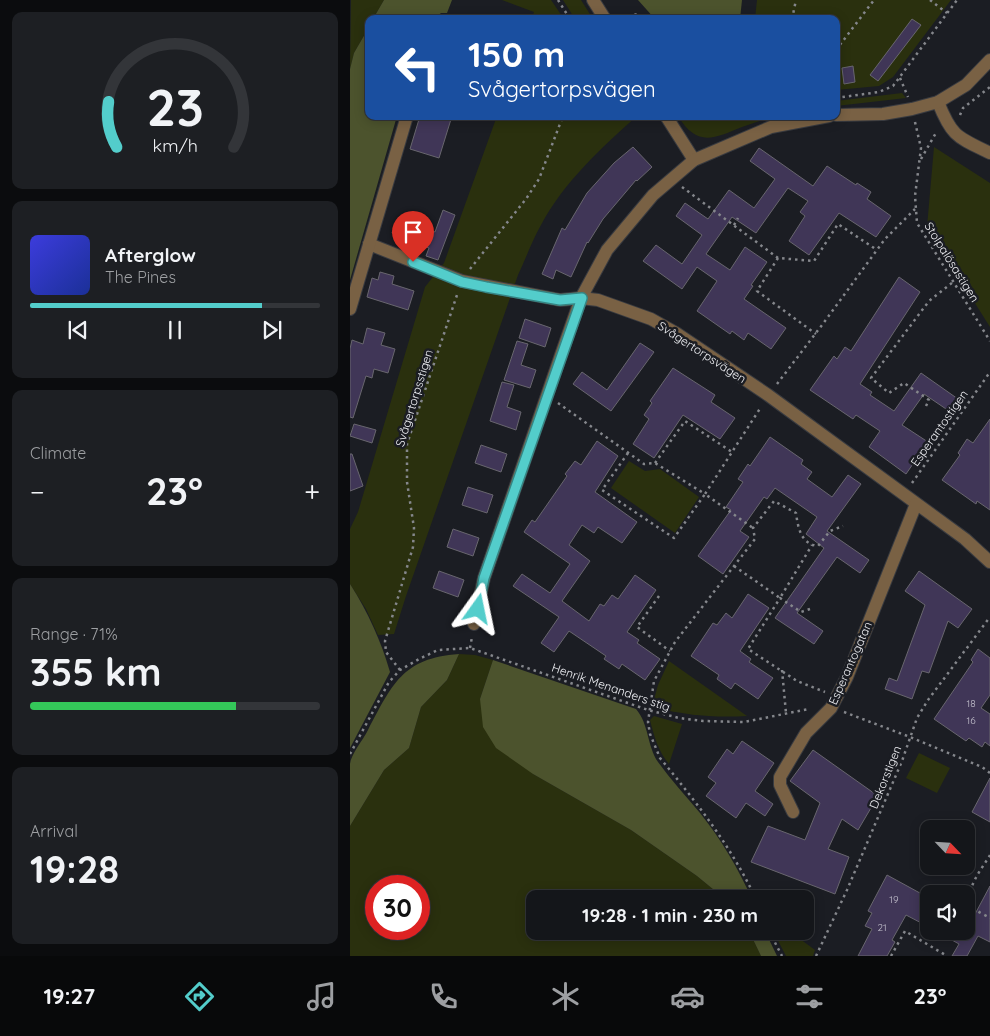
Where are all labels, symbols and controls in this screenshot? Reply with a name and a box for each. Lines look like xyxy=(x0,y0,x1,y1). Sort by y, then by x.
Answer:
text: 150 m xyxy=(468,32,565,76)
icon: left xyxy=(385,35,450,100)
text: 23 xyxy=(146,74,204,139)
text: Svågertorpsvägen xyxy=(468,75,656,103)
text: km/h xyxy=(152,134,198,156)
pin xyxy=(392,211,434,262)
icon: arrive xyxy=(399,218,427,246)
street label: Stolpalösastigen xyxy=(921,219,983,305)
text: Afterglow xyxy=(105,243,196,267)
text: The Pines xyxy=(105,267,176,287)
icon: previous xyxy=(64,316,92,344)
icon: pause xyxy=(161,316,189,344)
icon: next xyxy=(258,316,286,344)
street label: Svågertorpsvägen xyxy=(655,318,749,386)
street label: Svågertorpsstigen xyxy=(392,348,436,448)
street label: Esperantostigen xyxy=(907,387,971,469)
text: Climate xyxy=(30,443,86,463)
text: 23° xyxy=(146,467,203,515)
text: − xyxy=(30,474,45,509)
text: + xyxy=(304,474,320,509)
position arrow xyxy=(451,582,503,634)
street label: Esperantogatan xyxy=(825,619,875,707)
text: Range · 71% xyxy=(30,624,118,644)
text: 355 km xyxy=(30,648,161,696)
street label: Henrik Menanders stig xyxy=(550,660,672,714)
house number: 18 xyxy=(966,697,976,710)
house number: 16 xyxy=(966,714,976,727)
street label: Dekorstigen xyxy=(866,743,904,811)
north arrow xyxy=(920,820,975,875)
map controls xyxy=(920,820,975,940)
text: Arrival xyxy=(30,821,78,841)
text: 19:28 xyxy=(30,845,119,893)
speed limit sign: 30 xyxy=(365,875,430,940)
button: sound xyxy=(920,885,975,940)
house number: 19 xyxy=(889,893,899,906)
text: 19:28 · 1 min · 230 m xyxy=(582,903,758,927)
house number: 21 xyxy=(877,921,887,934)
icon: directions xyxy=(182,979,217,1014)
icon: music xyxy=(304,979,339,1014)
icon: phone xyxy=(426,979,461,1014)
icon: climate xyxy=(548,979,583,1014)
icon: car xyxy=(670,979,705,1014)
icon: filters xyxy=(792,979,827,1014)
text: 19:27 xyxy=(43,982,95,1010)
text: 23° xyxy=(913,982,946,1010)

